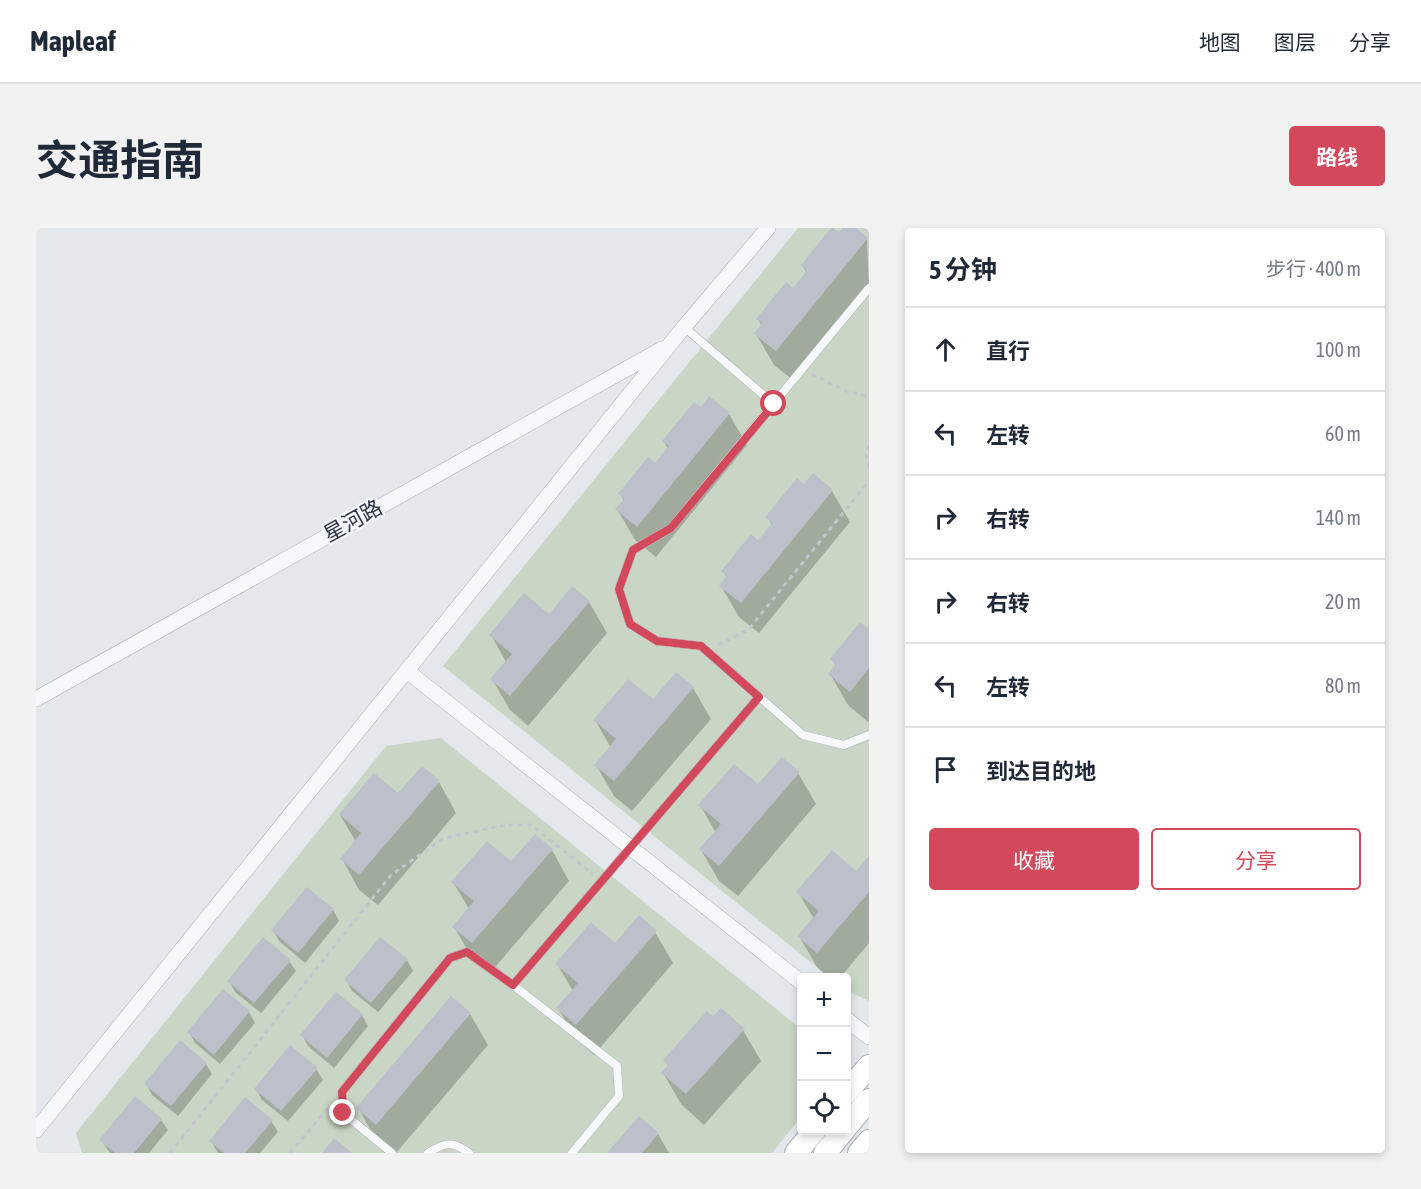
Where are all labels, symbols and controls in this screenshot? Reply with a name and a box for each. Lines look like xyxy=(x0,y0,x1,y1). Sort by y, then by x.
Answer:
text: Mapleaf xyxy=(30,25,116,57)
text: 地图 xyxy=(1199,30,1241,54)
text: 图层 xyxy=(1274,30,1316,54)
text: 分享 xyxy=(1349,30,1391,54)
button: 路线 xyxy=(1289,126,1385,186)
text: 交通指南 xyxy=(36,136,204,184)
text: 5 分钟 xyxy=(929,255,997,285)
text: 步行 · 400 m xyxy=(1266,257,1361,280)
icon: ahead xyxy=(929,333,962,366)
text: 直行 xyxy=(986,338,1030,364)
text: 100 m xyxy=(1316,338,1361,361)
route start xyxy=(760,390,786,416)
icon: left xyxy=(929,417,962,450)
text: 左转 xyxy=(986,422,1030,448)
text: 60 m xyxy=(1325,422,1361,445)
street label: 星河路 xyxy=(319,494,386,546)
icon: right xyxy=(929,501,962,534)
text: 右转 xyxy=(986,506,1030,532)
text: 140 m xyxy=(1316,506,1361,529)
icon: right xyxy=(929,585,962,618)
text: 右转 xyxy=(986,590,1030,616)
text: 20 m xyxy=(1325,590,1361,613)
icon: left xyxy=(929,669,962,702)
text: 左转 xyxy=(986,674,1030,700)
text: 80 m xyxy=(1325,674,1361,697)
icon: arrive xyxy=(929,753,962,786)
text: 到达目的地 xyxy=(986,758,1096,784)
button: 收藏 xyxy=(929,828,1139,890)
button: 分享 xyxy=(1151,828,1361,890)
map controls xyxy=(797,973,851,1135)
button: + xyxy=(797,973,851,1027)
button: − xyxy=(797,1027,851,1081)
button: locate xyxy=(797,1081,851,1135)
route end xyxy=(329,1099,355,1125)

